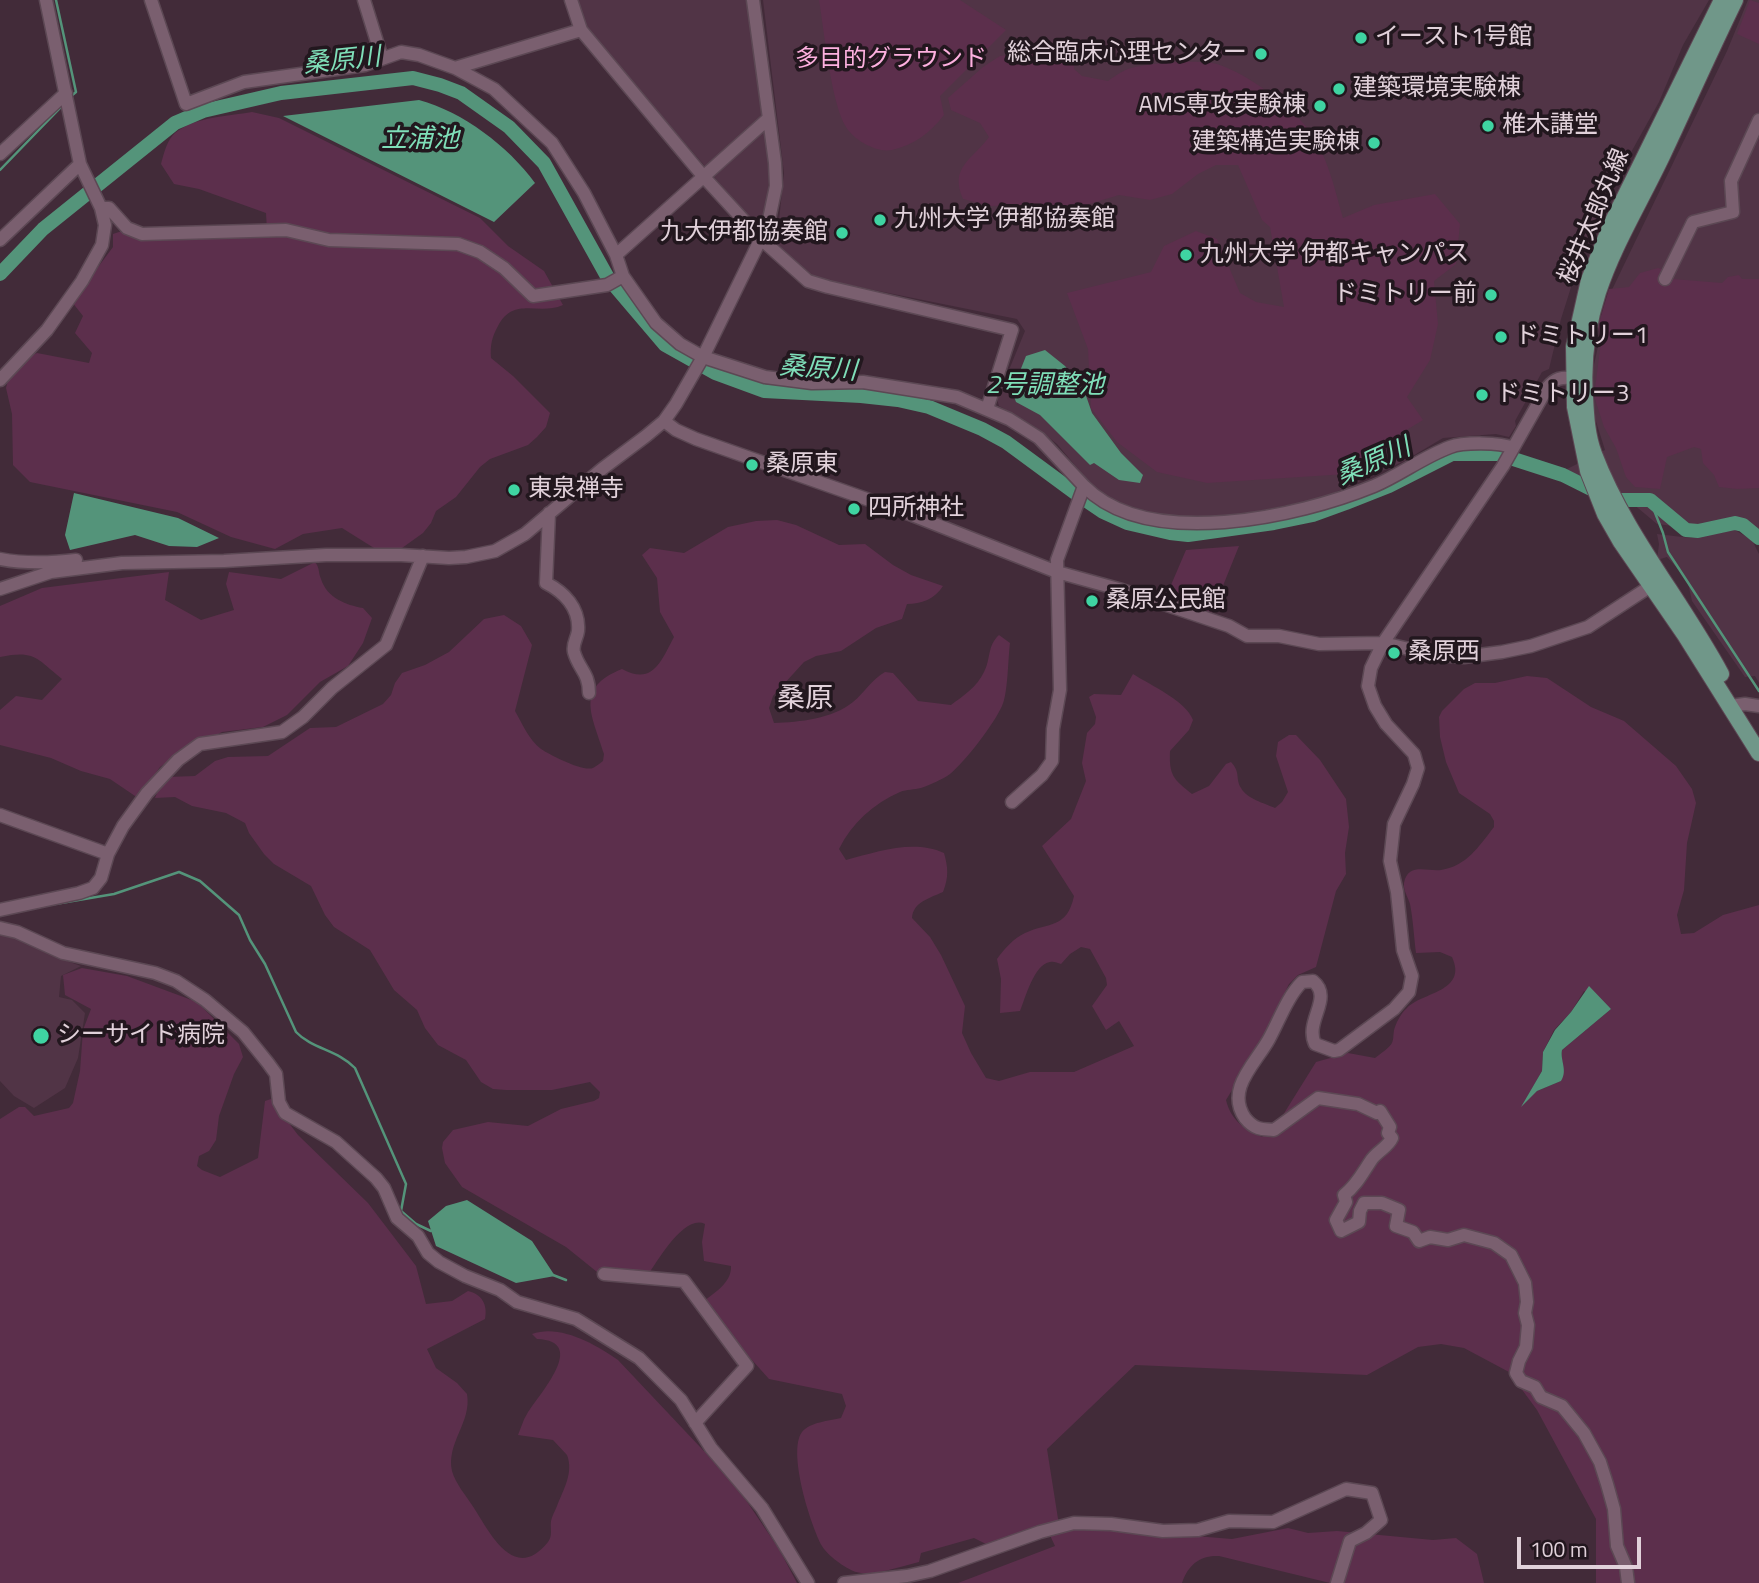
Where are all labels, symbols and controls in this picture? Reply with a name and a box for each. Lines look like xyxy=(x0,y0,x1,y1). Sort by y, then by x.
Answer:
place label: イースト1号館 xyxy=(1375,24,1532,52)
marker: イースト1号館 xyxy=(1353,30,1369,46)
place label: 総合臨床心理センター xyxy=(1007,40,1247,68)
water label: 桑原川 xyxy=(302,42,382,82)
park label: 多目的グラウンド xyxy=(795,46,987,74)
marker: 総合臨床心理センター xyxy=(1253,46,1269,62)
place label: 建築環境実験棟 xyxy=(1353,75,1521,103)
marker: 建築環境実験棟 xyxy=(1331,81,1347,97)
place label: AMS専攻実験棟 xyxy=(1139,92,1306,120)
marker: AMS専攻実験棟 xyxy=(1312,98,1328,114)
place label: 椎木講堂 xyxy=(1502,112,1598,140)
marker: 椎木講堂 xyxy=(1480,118,1496,134)
water label: 立浦池 xyxy=(381,125,459,157)
place label: 建築構造実験棟 xyxy=(1192,129,1360,157)
marker: 建築構造実験棟 xyxy=(1366,135,1382,151)
street label: 桜井太郎丸線 xyxy=(1554,145,1636,289)
place label: 九州大学 伊都協奏館 xyxy=(894,206,1115,234)
marker: 九州大学 伊都協奏館 xyxy=(872,212,888,228)
place label: 九大伊都協奏館 xyxy=(660,219,828,247)
marker: 九大伊都協奏館 xyxy=(834,225,850,241)
place label: 九州大学 伊都キャンパス xyxy=(1200,241,1469,269)
marker: 九州大学 伊都キャンパス xyxy=(1178,247,1194,263)
place label: ドミトリー前 xyxy=(1333,281,1477,309)
marker: ドミトリー前 xyxy=(1483,287,1499,303)
place label: ドミトリー1 xyxy=(1515,323,1648,351)
marker: ドミトリー1 xyxy=(1493,329,1509,345)
water label: 桑原川 xyxy=(778,352,858,388)
water label: 2号調整池 xyxy=(986,371,1104,403)
place label: ドミトリー3 xyxy=(1496,381,1629,409)
marker: ドミトリー3 xyxy=(1474,387,1490,403)
water label: 桑原川 xyxy=(1332,433,1416,493)
place label: 桑原東 xyxy=(766,451,838,479)
marker: 桑原東 xyxy=(744,457,760,473)
place label: 東泉禅寺 xyxy=(528,476,624,504)
marker: 東泉禅寺 xyxy=(506,482,522,498)
place label: 四所神社 xyxy=(868,495,964,523)
marker: 四所神社 xyxy=(846,501,862,517)
place label: 桑原公民館 xyxy=(1106,587,1226,615)
marker: 桑原公民館 xyxy=(1084,593,1100,609)
place label: 桑原西 xyxy=(1408,639,1480,667)
marker: 桑原西 xyxy=(1386,645,1402,661)
district label: 桑原 xyxy=(777,683,833,717)
place label: シーサイド病院 xyxy=(57,1022,225,1050)
marker: シーサイド病院 xyxy=(31,1026,51,1046)
scale bar xyxy=(1521,1524,1645,1568)
text: 100 m xyxy=(1530,1533,1587,1565)

